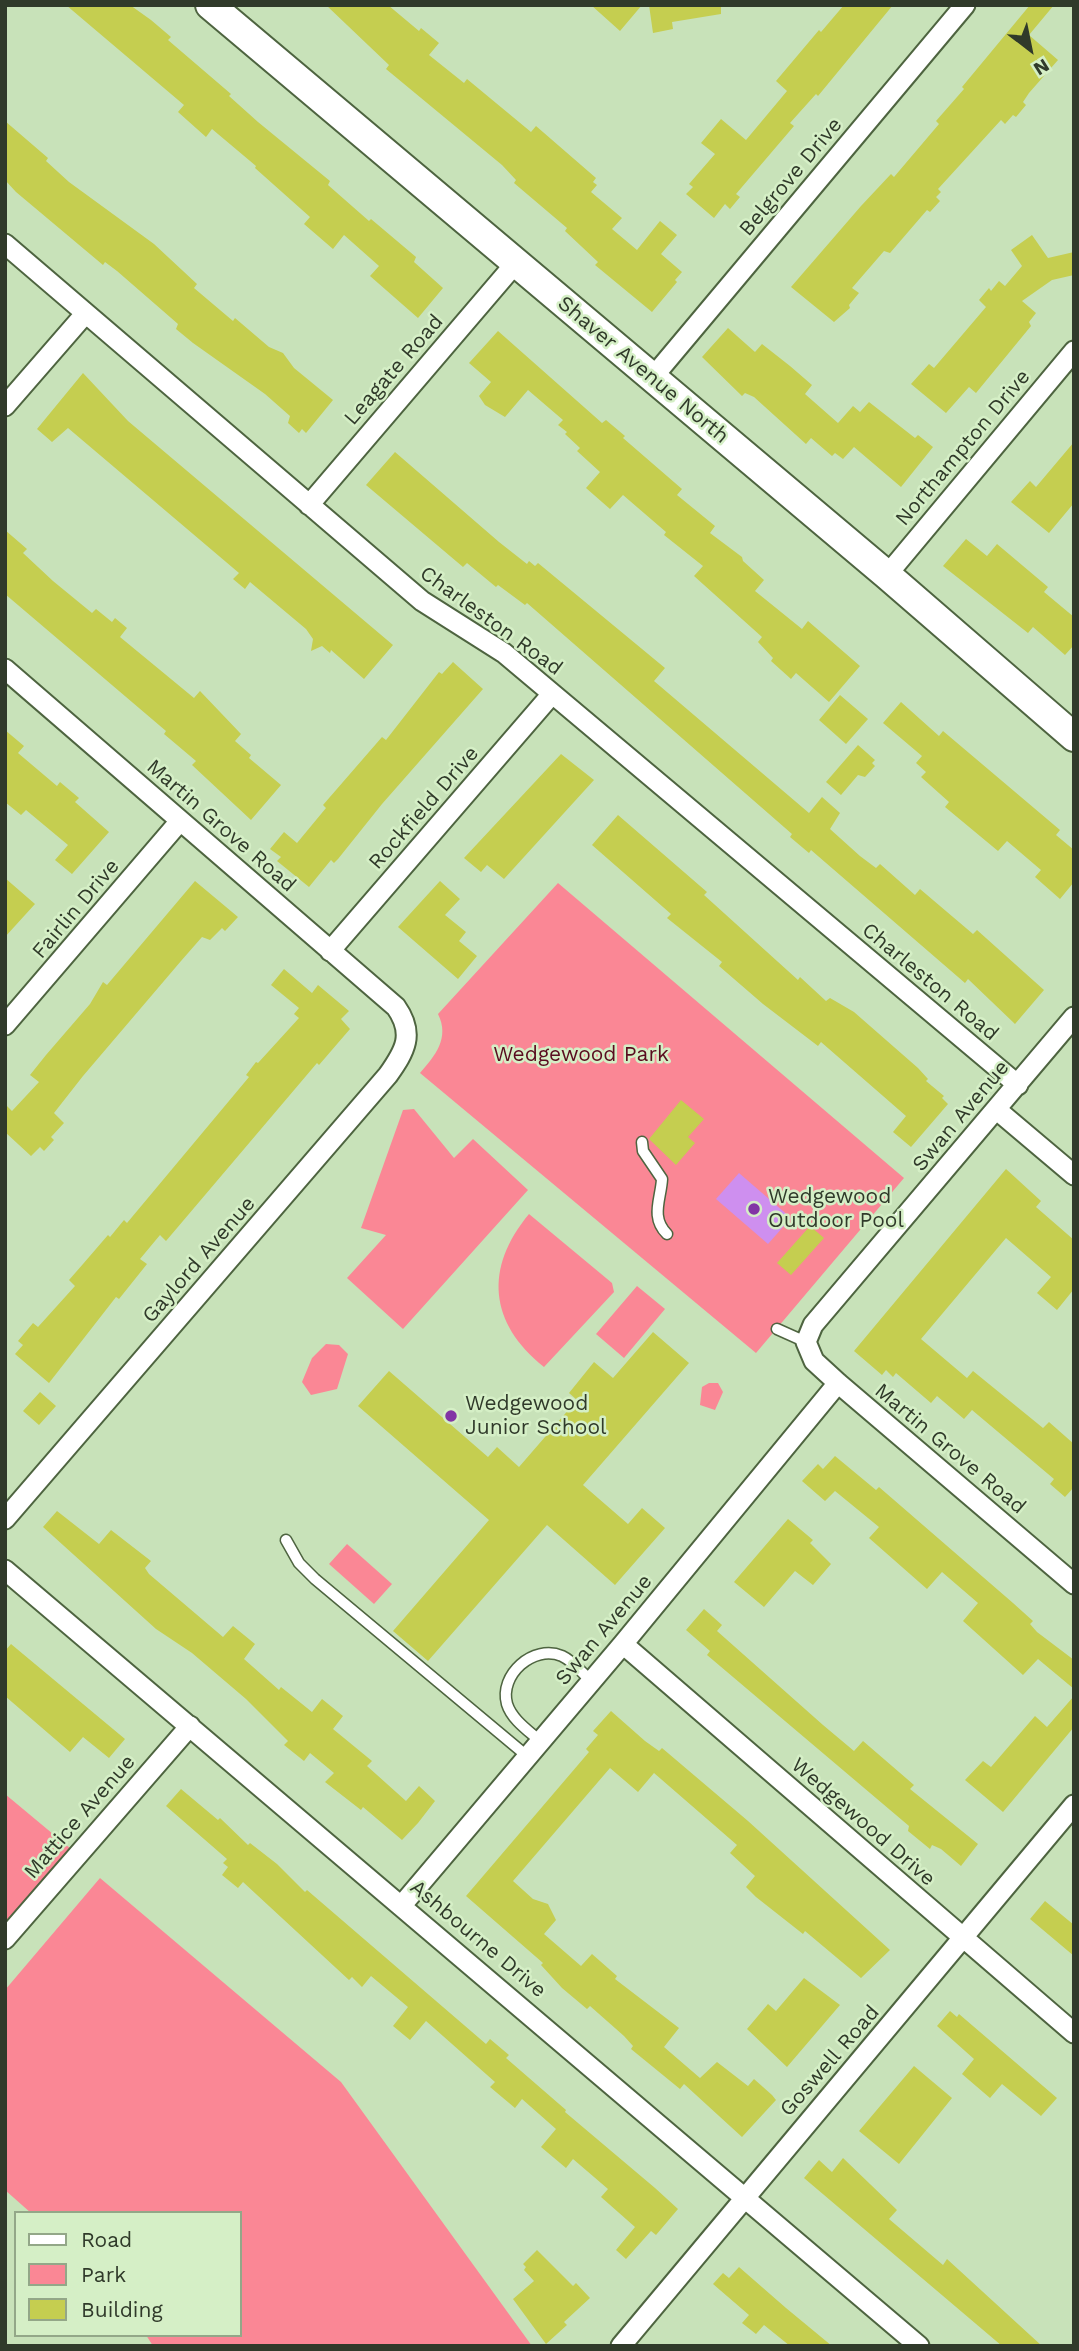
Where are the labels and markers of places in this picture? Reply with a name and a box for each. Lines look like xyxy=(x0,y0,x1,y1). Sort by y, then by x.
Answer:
place label: Wedgewood Outdoor Pool xyxy=(768,1184,904,1234)
marker: Wedgewood Outdoor Pool xyxy=(746,1201,762,1217)
place label: Wedgewood Junior School xyxy=(465,1391,606,1441)
marker: Wedgewood Junior School xyxy=(443,1408,459,1424)

